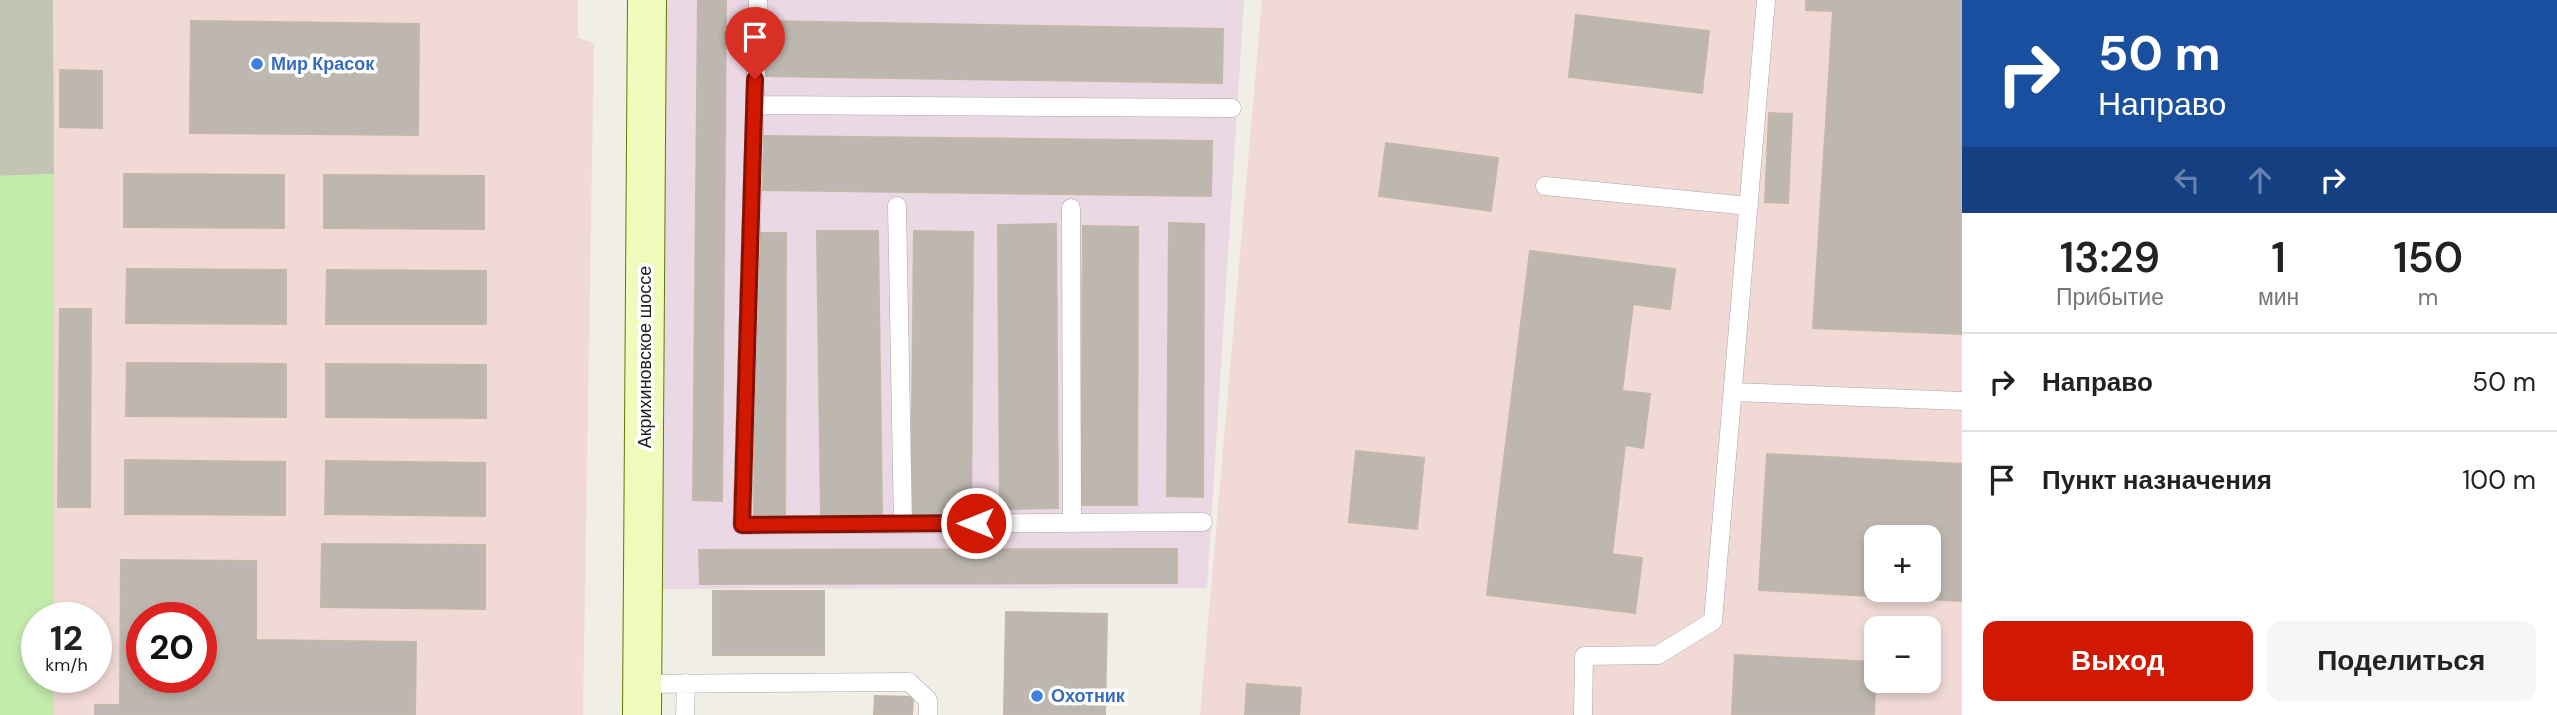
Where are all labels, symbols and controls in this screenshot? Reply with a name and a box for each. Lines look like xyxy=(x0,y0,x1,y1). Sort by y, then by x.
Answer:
pin xyxy=(725,7,785,79)
icon: arrive xyxy=(736,18,774,56)
text: 50 m xyxy=(2098,21,2221,85)
icon: right xyxy=(1983,28,2074,119)
place label: Мир Красок xyxy=(271,52,375,76)
marker: Мир Красок xyxy=(249,56,265,72)
text: Направо xyxy=(2098,83,2226,125)
icon: left xyxy=(2168,161,2206,199)
icon: ahead xyxy=(2241,161,2279,199)
icon: right xyxy=(2314,161,2352,199)
text: 13:29 xyxy=(2060,230,2160,285)
text: 1 xyxy=(2271,230,2286,285)
text: 150 xyxy=(2393,230,2463,285)
street label: Акрихиновское шоссе xyxy=(633,266,657,448)
text: Прибытие xyxy=(2056,282,2164,312)
text: мин xyxy=(2258,282,2299,312)
text: m xyxy=(2418,282,2438,312)
icon: right xyxy=(1983,363,2021,401)
text: Направо xyxy=(2042,365,2153,399)
text: 50 m xyxy=(2472,365,2536,399)
icon: arrive xyxy=(1983,461,2021,499)
text: Пункт назначения xyxy=(2042,463,2272,497)
text: 100 m xyxy=(2462,463,2536,497)
position arrow xyxy=(939,486,1013,560)
map controls xyxy=(1864,525,1941,693)
button: + xyxy=(1864,525,1941,602)
speed limit sign: 20 xyxy=(126,602,217,693)
text: 12 xyxy=(50,615,83,661)
button: − xyxy=(1864,616,1941,693)
button: Выход xyxy=(1983,621,2253,701)
button: Поделиться xyxy=(2267,621,2536,701)
text: km/h xyxy=(45,653,88,677)
place label: Охотник xyxy=(1051,684,1126,708)
marker: Охотник xyxy=(1029,688,1045,704)

